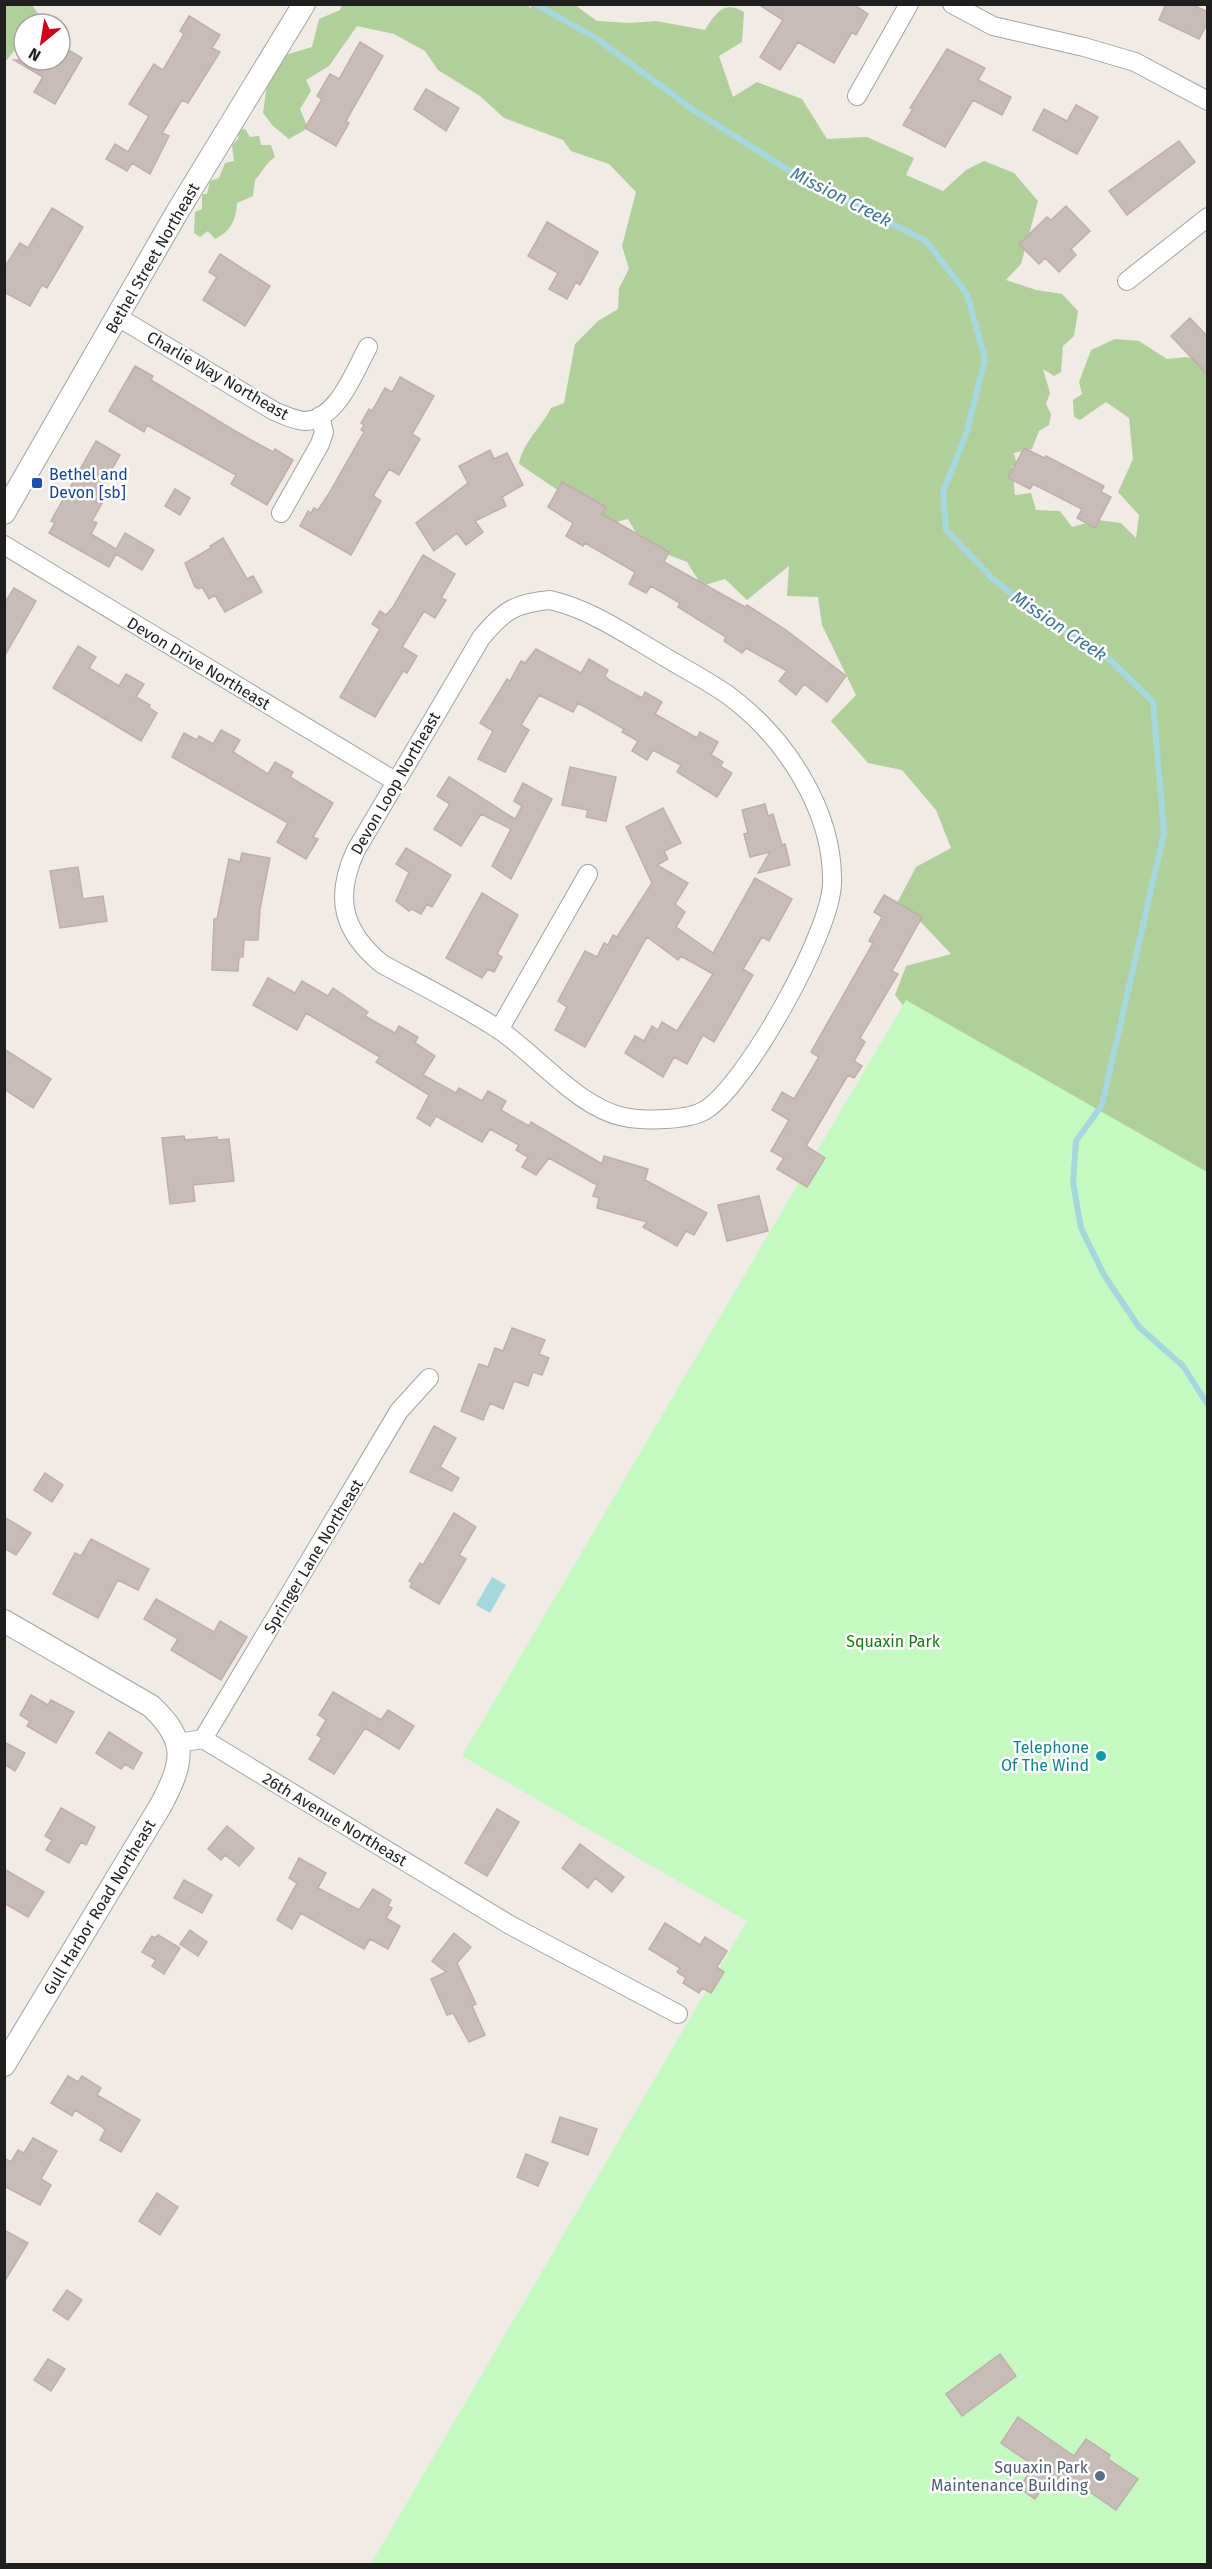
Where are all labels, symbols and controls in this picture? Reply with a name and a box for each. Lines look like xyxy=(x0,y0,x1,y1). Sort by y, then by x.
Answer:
north arrow xyxy=(12,12,72,72)
text: N xyxy=(25,44,44,65)
water label: Mission Creek xyxy=(787,162,895,232)
street label: Bethel Street Northeast xyxy=(101,179,203,337)
street label: Charlie Way Northeast xyxy=(144,327,292,424)
place label: Bethel and Devon [sb] xyxy=(49,465,128,502)
marker: Bethel and Devon [sb] xyxy=(30,476,44,490)
water label: Mission Creek xyxy=(1007,586,1111,666)
street label: Devon Drive Northeast xyxy=(124,613,274,714)
street label: Devon Loop Northeast xyxy=(347,708,444,858)
street label: Springer Lane Northeast xyxy=(260,1476,367,1637)
park label: Squaxin Park xyxy=(846,1632,941,1651)
place label: Telephone Of The Wind xyxy=(1001,1738,1089,1775)
marker: Telephone Of The Wind xyxy=(1094,1749,1108,1763)
street label: 26th Avenue Northeast xyxy=(259,1769,411,1870)
street label: Gull Harbor Road Northeast xyxy=(39,1816,159,1998)
place label: Squaxin Park Maintenance Building xyxy=(931,2458,1089,2495)
marker: Squaxin Park Maintenance Building xyxy=(1093,2469,1107,2483)

